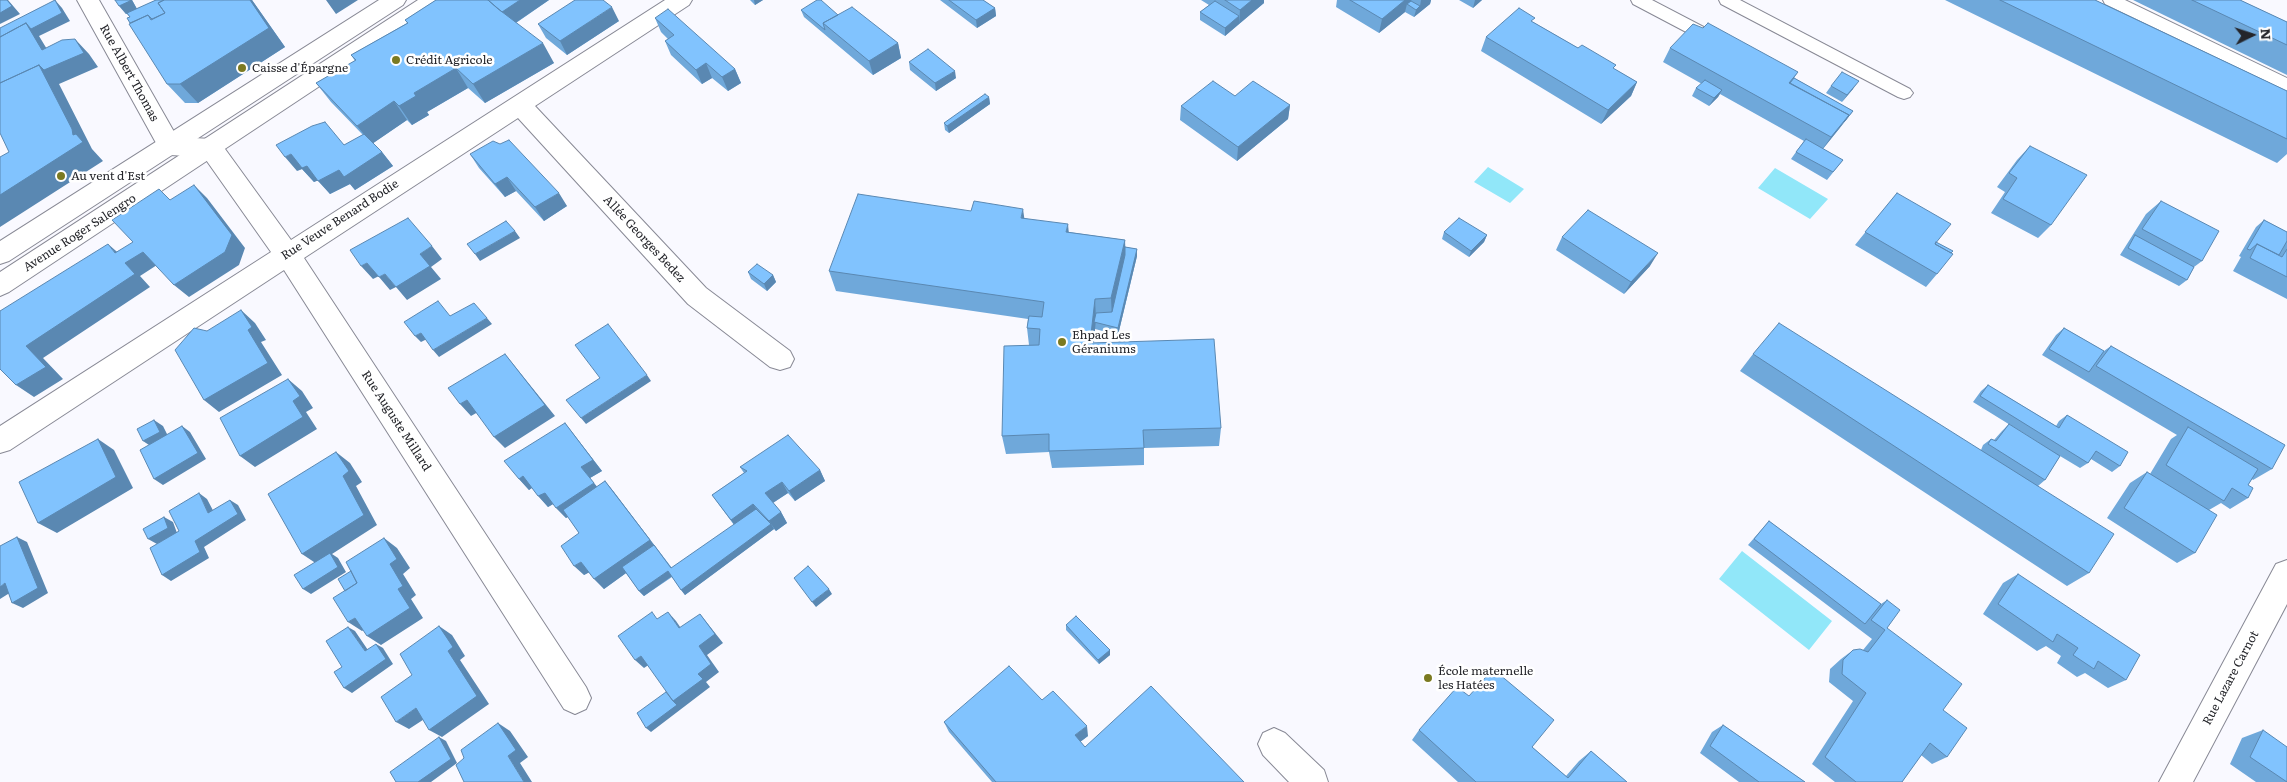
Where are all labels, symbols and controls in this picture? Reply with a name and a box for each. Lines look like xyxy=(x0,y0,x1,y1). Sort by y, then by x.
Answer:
north arrow xyxy=(2227,10,2277,60)
street label: Rue Albert Thomas xyxy=(96,22,162,124)
text: N xyxy=(2257,27,2277,41)
place label: Crédit Agricole xyxy=(406,53,493,67)
marker: Crédit Agricole xyxy=(390,54,402,66)
place label: Caisse d'Épargne xyxy=(252,61,348,75)
marker: Caisse d'Épargne xyxy=(236,62,248,74)
place label: Au vent d'Est xyxy=(71,169,145,183)
marker: Au vent d'Est xyxy=(55,170,67,182)
street label: Rue Veuve Benard Bodie xyxy=(279,177,401,263)
street label: Avenue Roger Salengro xyxy=(21,191,139,275)
street label: Allée Georges Bedez xyxy=(600,193,688,285)
place label: Ehpad Les Géraniums xyxy=(1072,328,1136,356)
marker: Ehpad Les Géraniums xyxy=(1056,336,1068,348)
street label: Rue Auguste Millard xyxy=(358,368,434,474)
street label: Rue Lazare Carnot xyxy=(2200,628,2262,728)
place label: École maternelle les Hatées xyxy=(1438,664,1533,692)
marker: École maternelle les Hatées xyxy=(1422,672,1434,684)

